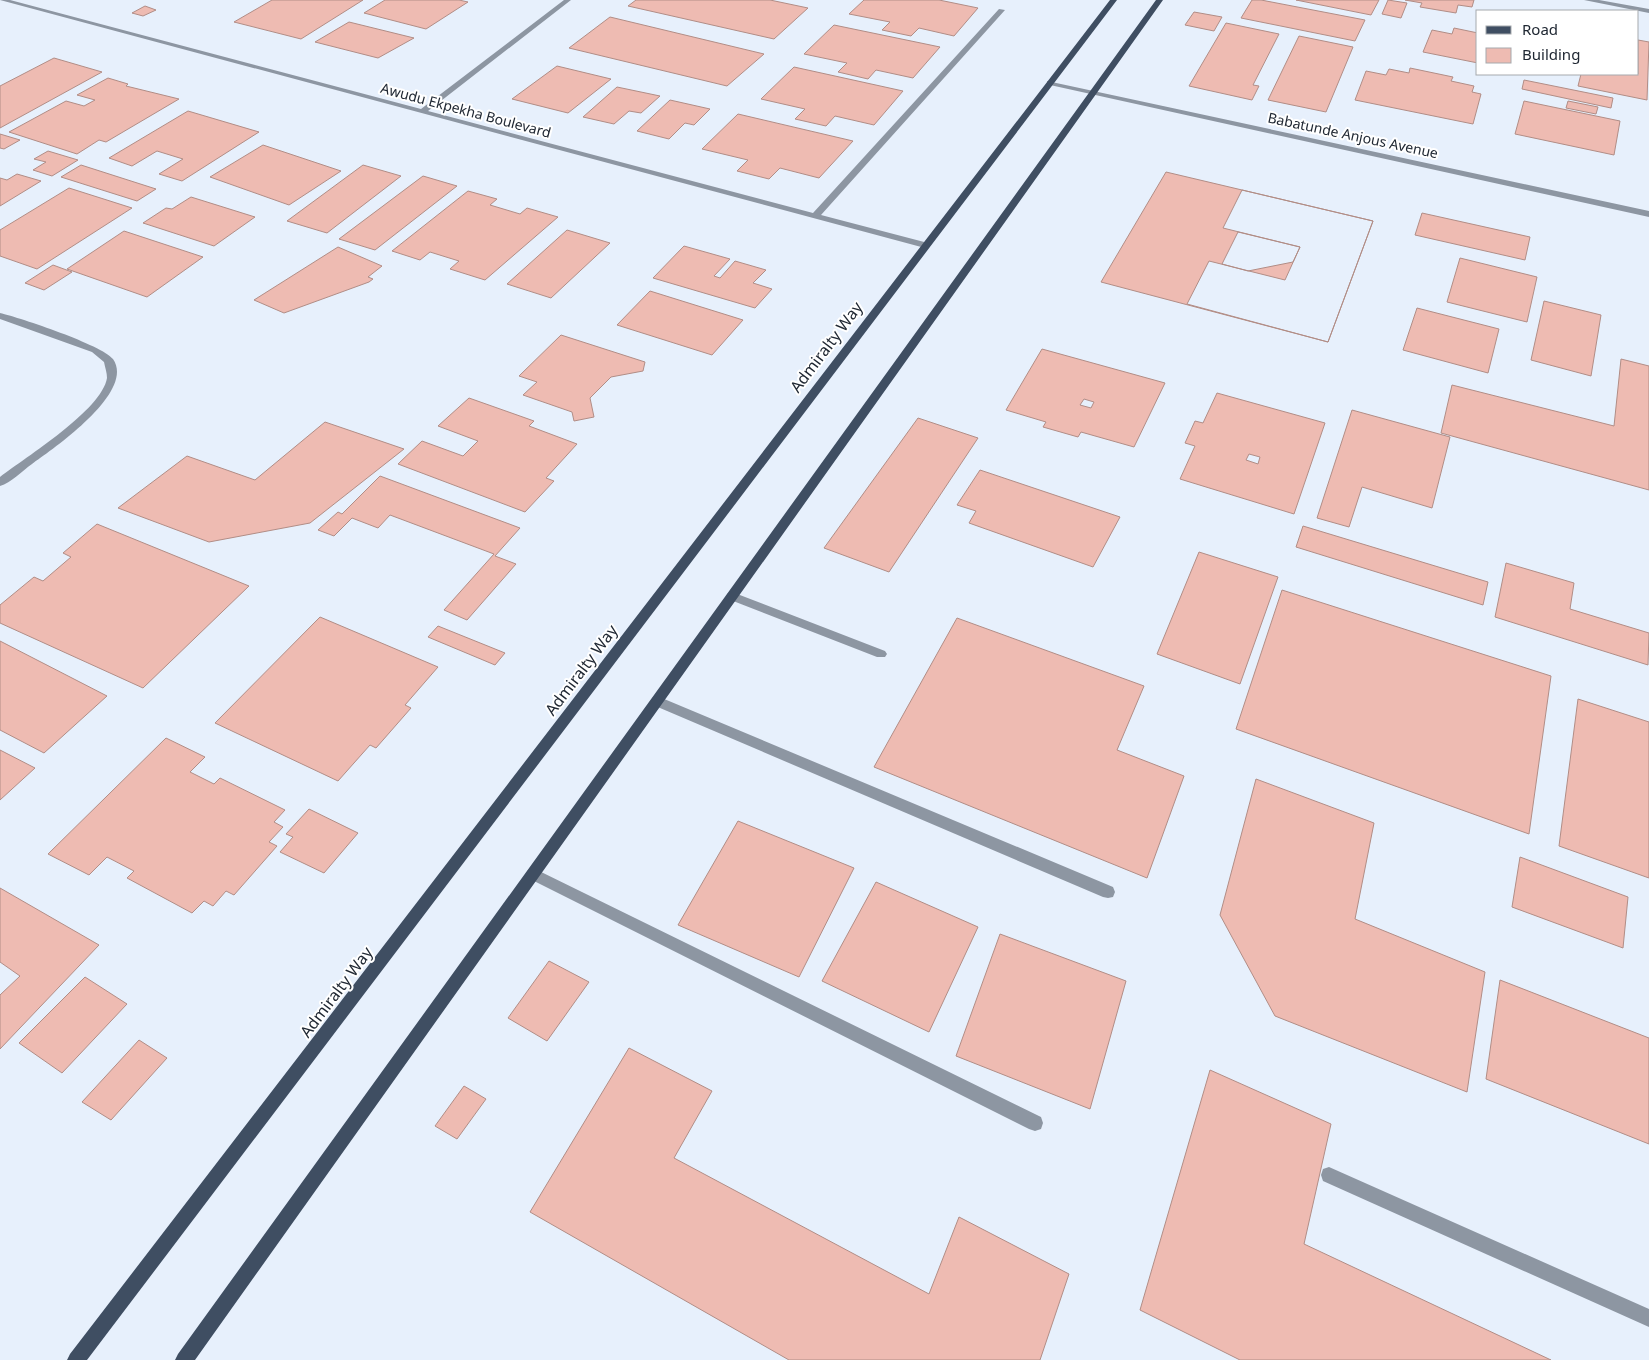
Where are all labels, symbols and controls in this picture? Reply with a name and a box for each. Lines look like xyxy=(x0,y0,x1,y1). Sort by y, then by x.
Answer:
legend xyxy=(1476,10,1639,75)
text: Road xyxy=(1522,19,1558,39)
text: Building xyxy=(1522,44,1580,64)
street label: Awudu Ekpekha Boulevard xyxy=(379,78,553,142)
street label: Babatunde Anjous Avenue xyxy=(1266,108,1440,162)
street label: Admiralty Way xyxy=(785,296,868,397)
street label: Admiralty Way xyxy=(540,619,623,720)
street label: Admiralty Way xyxy=(295,941,378,1042)

